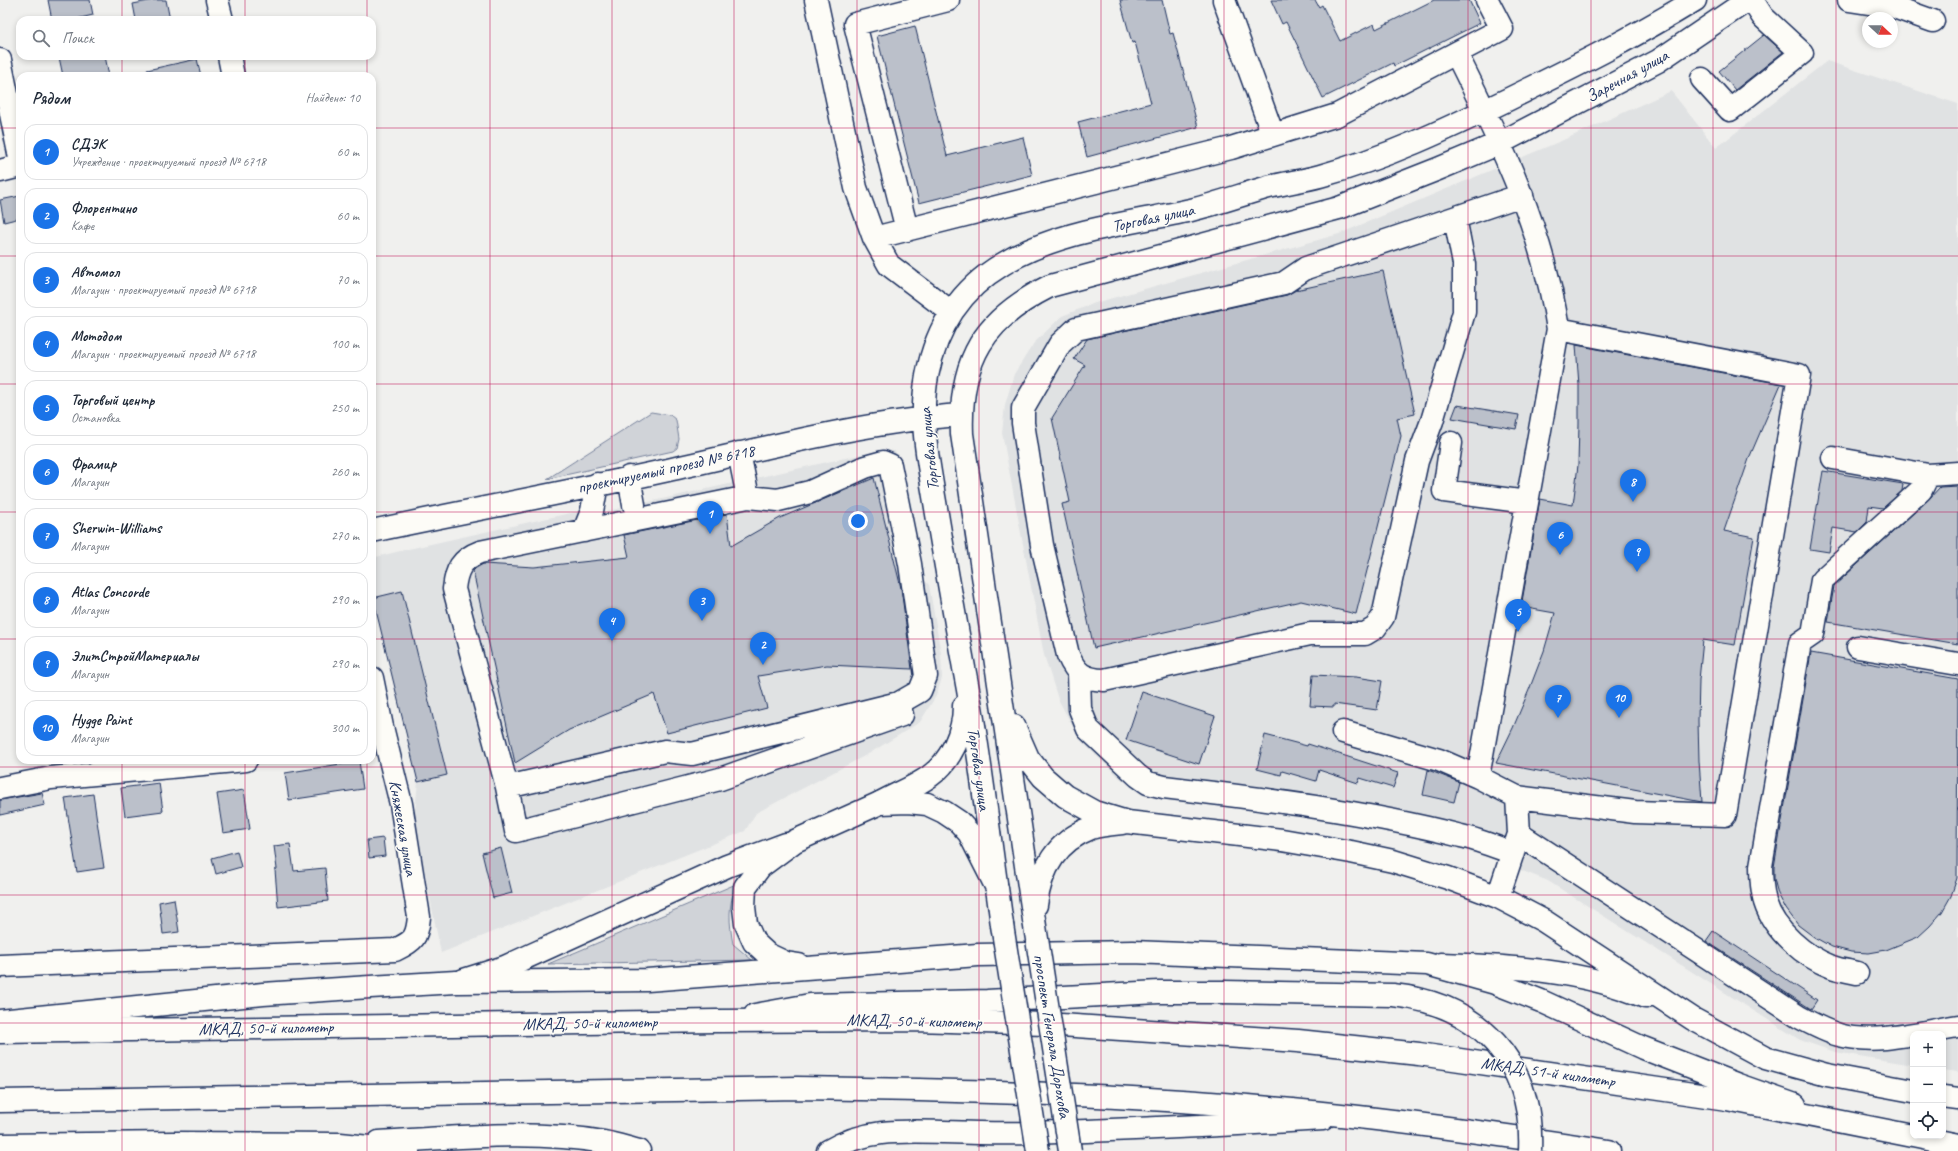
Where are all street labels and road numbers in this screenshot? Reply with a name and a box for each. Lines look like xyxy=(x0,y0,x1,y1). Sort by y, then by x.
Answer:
street label: Заречная улица xyxy=(1582,44,1673,107)
street label: Торговая улица xyxy=(1110,199,1197,237)
street label: Торговая улица xyxy=(914,405,944,492)
street label: проектируемый проезд № 6718 xyxy=(576,439,759,498)
street label: Торговая улица xyxy=(963,726,995,813)
street label: Княжеская улица xyxy=(384,778,422,879)
street label: проспект Генерала Дорохова xyxy=(1029,952,1076,1121)
street label: МКАД, 50-й километр xyxy=(846,1009,983,1033)
street label: МКАД, 50-й километр xyxy=(522,1011,659,1035)
street label: МКАД, 50-й километр xyxy=(198,1016,335,1040)
street label: МКАД, 51-й километр xyxy=(1480,1052,1618,1092)

